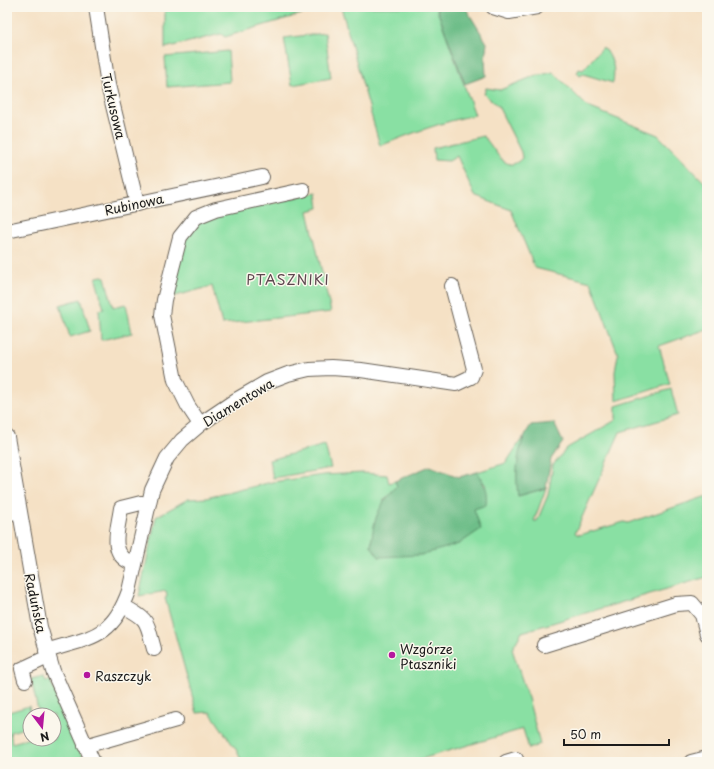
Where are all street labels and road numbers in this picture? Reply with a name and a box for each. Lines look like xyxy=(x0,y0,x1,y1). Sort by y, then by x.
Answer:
street label: Turkusowa xyxy=(97,71,131,142)
street label: Rubinowa xyxy=(103,188,166,220)
street label: Diamentowa xyxy=(199,373,278,431)
street label: Raduńska xyxy=(20,571,52,636)

